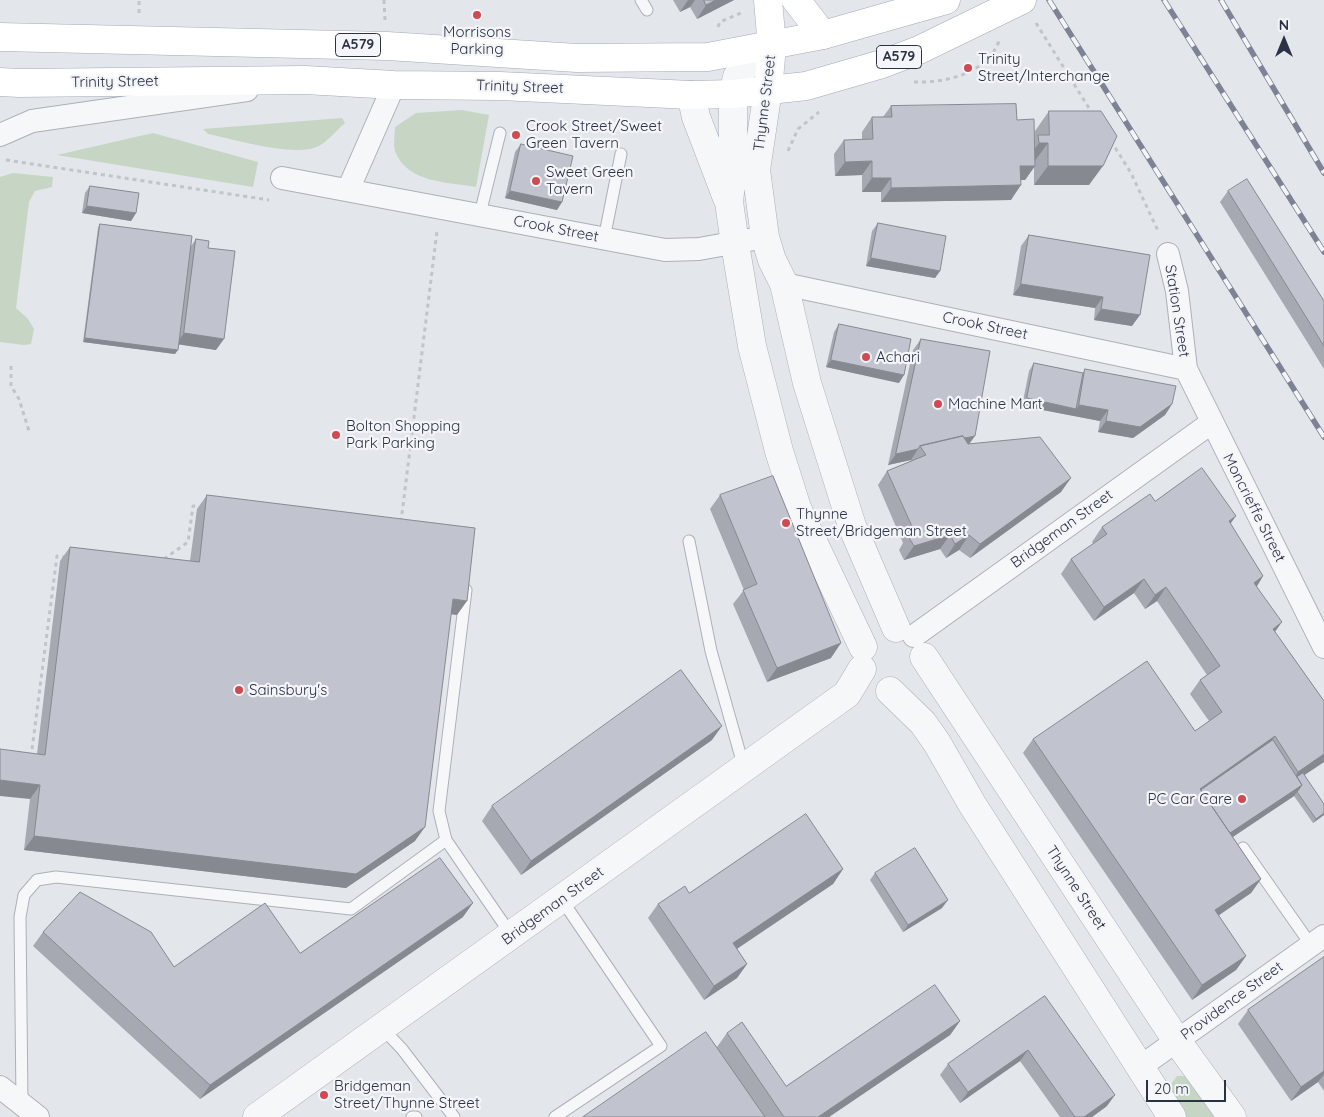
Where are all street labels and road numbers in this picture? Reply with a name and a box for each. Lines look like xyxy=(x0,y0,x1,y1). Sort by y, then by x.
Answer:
road number: A579 xyxy=(336,34,380,56)
road number: A579 xyxy=(876,46,922,68)
street label: Thynne Street xyxy=(750,54,780,152)
street label: Trinity Street xyxy=(71,72,159,92)
street label: Trinity Street xyxy=(476,76,564,98)
street label: Crook Street xyxy=(512,212,600,246)
street label: Station Street xyxy=(1161,263,1193,359)
street label: Crook Street xyxy=(941,308,1029,344)
street label: Moncrieffe Street xyxy=(1219,451,1289,565)
street label: Bridgeman Street xyxy=(1007,486,1117,572)
street label: Thynne Street xyxy=(1042,842,1110,934)
street label: Bridgeman Street xyxy=(498,863,608,949)
street label: Providence Street xyxy=(1177,958,1287,1044)

